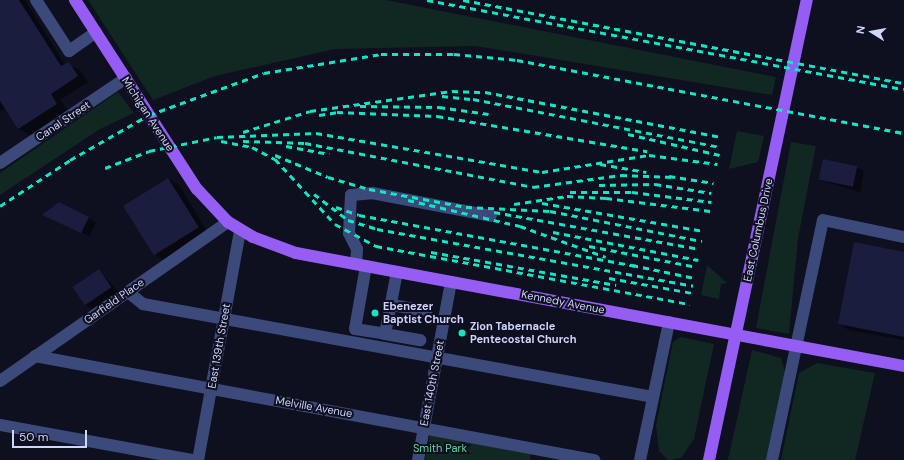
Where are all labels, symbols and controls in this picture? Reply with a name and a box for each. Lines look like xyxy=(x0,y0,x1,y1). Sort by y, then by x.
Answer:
north arrow xyxy=(852,12,892,52)
text: N xyxy=(853,24,868,35)
street label: Michigan Avenue xyxy=(119,74,177,154)
street label: Canal Street xyxy=(33,98,93,144)
street label: East Columbus Drive xyxy=(741,177,775,283)
street label: Garfield Place xyxy=(81,275,147,327)
street label: Kennedy Avenue xyxy=(520,287,606,317)
place label: Ebenezer Baptist Church xyxy=(383,300,464,326)
street label: East 139th Street xyxy=(205,303,233,389)
marker: Ebenezer Baptist Church xyxy=(370,308,380,318)
place label: Zion Tabernacle Pentecostal Church xyxy=(470,320,577,346)
marker: Zion Tabernacle Pentecostal Church xyxy=(457,328,467,338)
street label: East 140th Street xyxy=(417,339,447,427)
street label: Melville Avenue xyxy=(275,394,353,420)
scale bar xyxy=(14,422,89,448)
text: 50 m xyxy=(19,429,48,445)
park label: Smith Park xyxy=(413,441,467,455)

